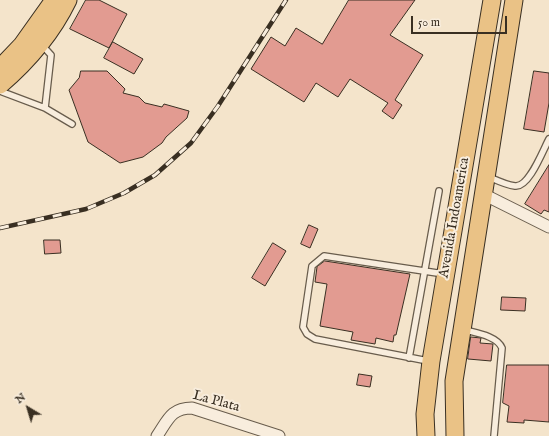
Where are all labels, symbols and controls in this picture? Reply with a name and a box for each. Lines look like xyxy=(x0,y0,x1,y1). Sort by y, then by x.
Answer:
scale bar xyxy=(413,8,509,34)
text: 50 m xyxy=(418,15,440,30)
street label: Avenida Indoamerica xyxy=(436,156,474,280)
north arrow xyxy=(8,388,48,428)
street label: La Plata xyxy=(191,388,241,416)
text: N xyxy=(13,390,29,407)

